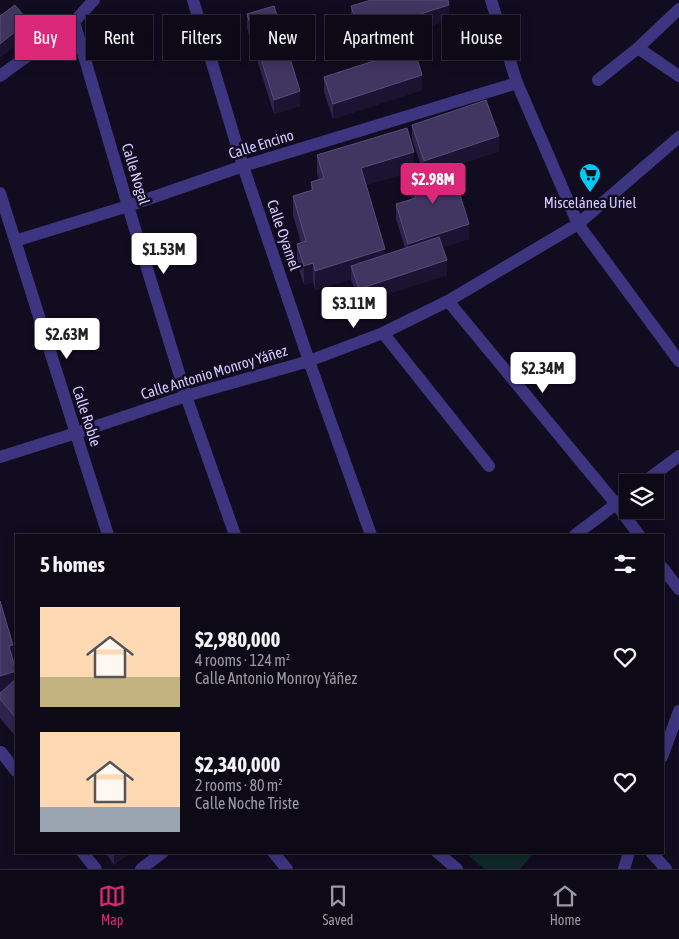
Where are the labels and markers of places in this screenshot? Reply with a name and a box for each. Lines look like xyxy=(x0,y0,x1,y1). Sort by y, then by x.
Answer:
pin: $2.98M xyxy=(392,162,474,205)
supermarket icon: Miscelánea Uriel xyxy=(578,162,602,193)
place label: Miscelánea Uriel xyxy=(544,194,636,211)
pin: $1.53M xyxy=(123,232,205,275)
pin: $3.11M xyxy=(313,286,395,329)
pin: $2.63M xyxy=(26,318,108,360)
pin: $2.34M xyxy=(502,352,584,394)

